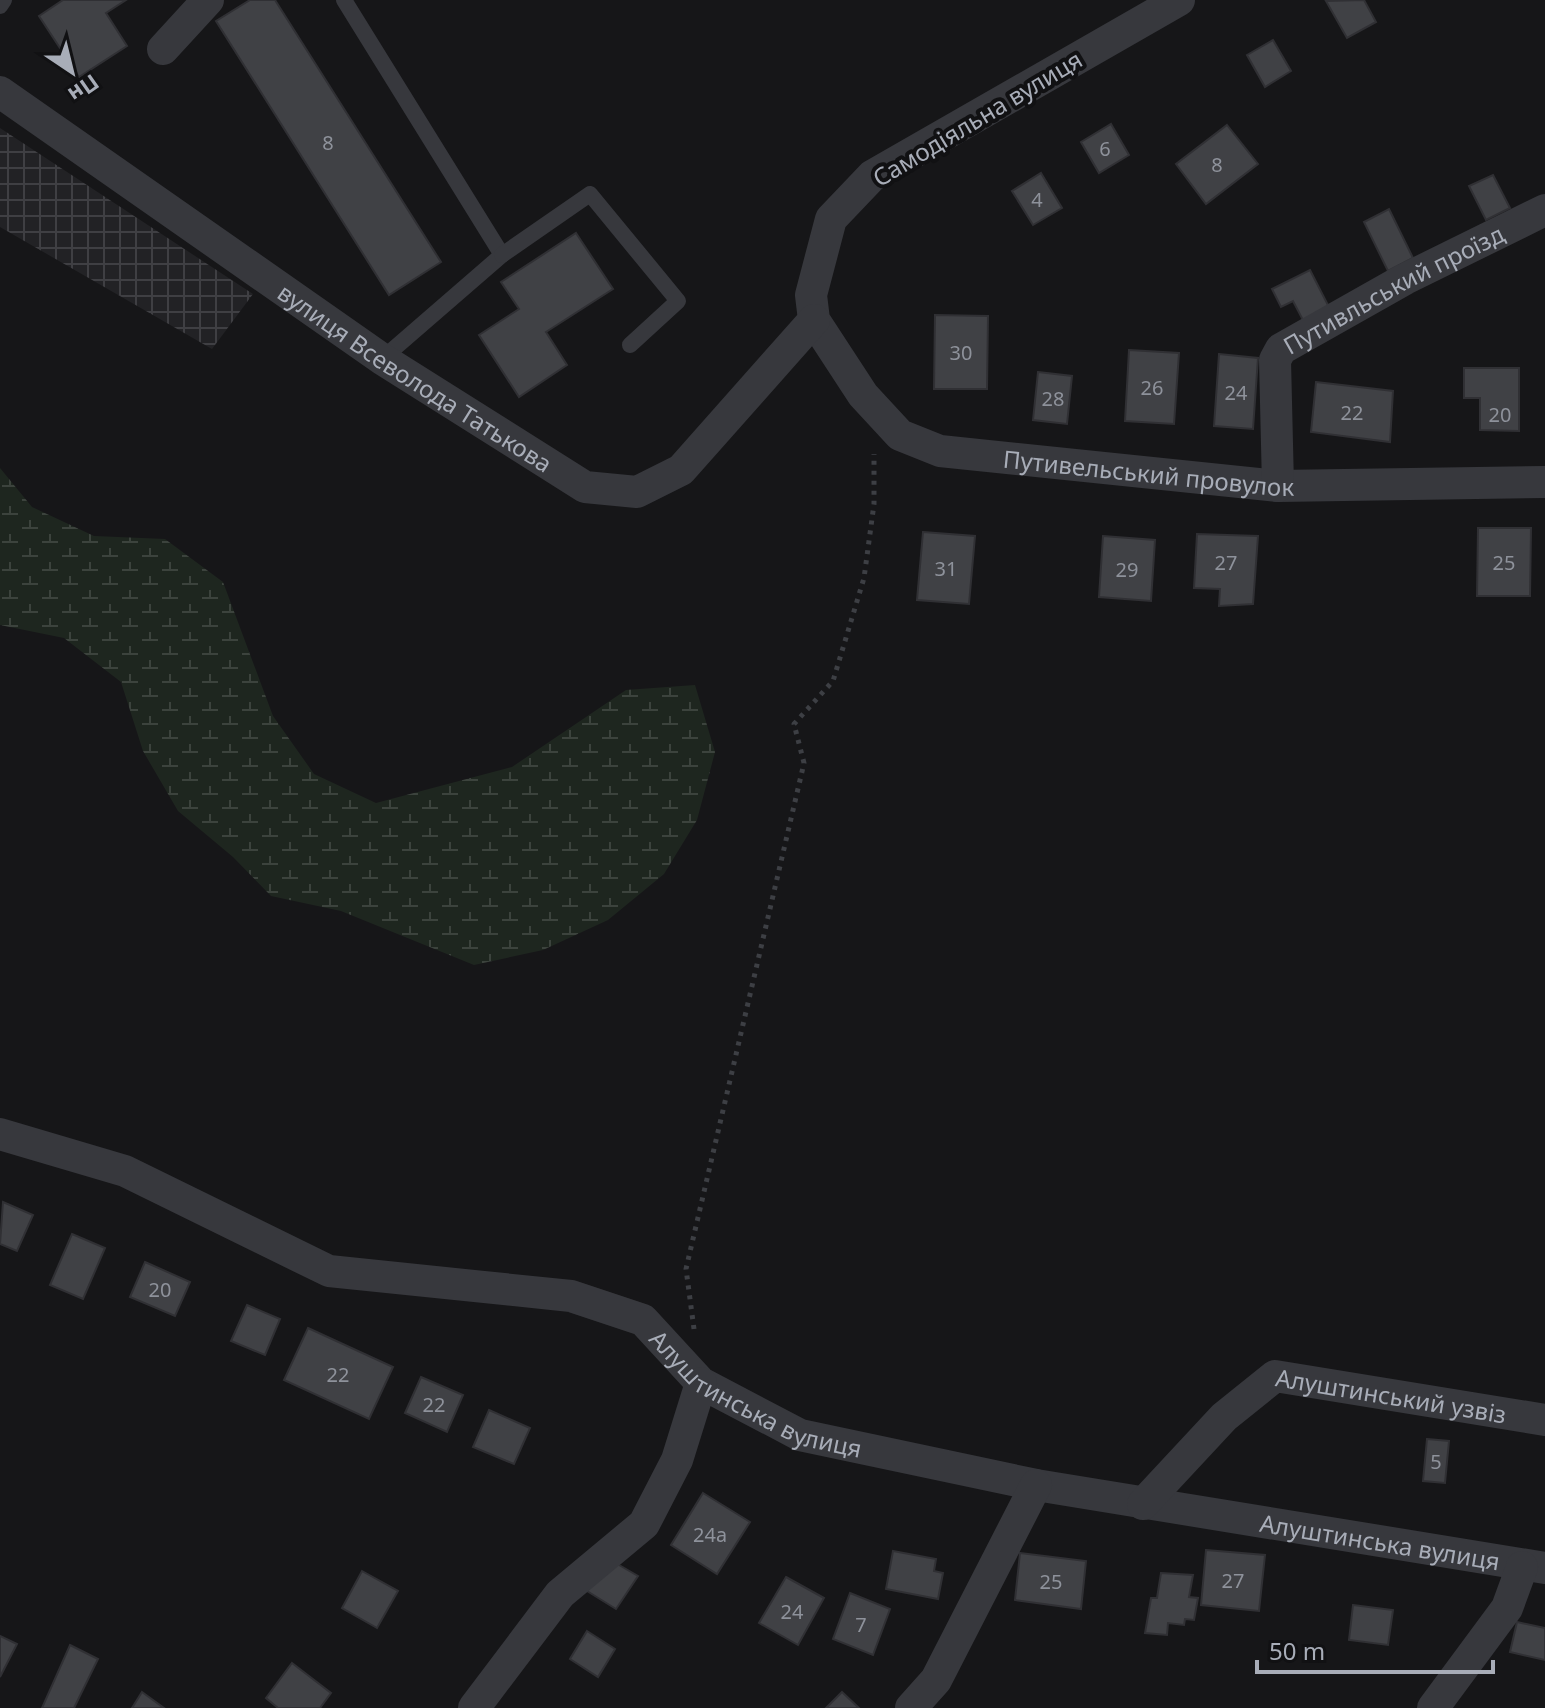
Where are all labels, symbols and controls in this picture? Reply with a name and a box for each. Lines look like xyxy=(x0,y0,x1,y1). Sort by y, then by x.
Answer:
north arrow xyxy=(32,32,112,112)
street label: Самодіяльна вулиця xyxy=(866,42,1088,194)
text: Пн xyxy=(63,68,105,110)
house number: 8 xyxy=(322,129,334,156)
house number: 6 xyxy=(1099,135,1111,162)
house number: 8 xyxy=(1211,151,1223,178)
house number: 4 xyxy=(1031,186,1043,213)
street label: Путивльський проїзд xyxy=(1277,216,1510,361)
street label: вулиця Всеволода Татькова xyxy=(272,275,559,479)
house number: 30 xyxy=(950,339,972,366)
house number: 26 xyxy=(1141,374,1163,401)
house number: 24 xyxy=(1225,379,1248,406)
house number: 28 xyxy=(1042,385,1064,412)
house number: 22 xyxy=(1341,399,1363,426)
house number: 20 xyxy=(1489,401,1511,428)
street label: Путивельський провулок xyxy=(1002,441,1295,503)
house number: 27 xyxy=(1215,549,1237,576)
house number: 25 xyxy=(1493,549,1515,576)
house number: 31 xyxy=(935,555,957,582)
house number: 29 xyxy=(1116,556,1138,583)
house number: 20 xyxy=(149,1276,171,1303)
street label: Алуштинська вулиця xyxy=(643,1322,865,1464)
street label: Алуштинський узвіз xyxy=(1273,1360,1509,1430)
house number: 22 xyxy=(327,1361,349,1388)
house number: 22 xyxy=(423,1391,445,1418)
house number: 5 xyxy=(1430,1448,1442,1475)
street label: Алуштинська вулиця xyxy=(1258,1505,1502,1577)
house number: 24а xyxy=(693,1521,727,1548)
house number: 27 xyxy=(1222,1567,1244,1594)
house number: 25 xyxy=(1040,1568,1062,1595)
house number: 24 xyxy=(781,1598,804,1625)
house number: 7 xyxy=(855,1611,867,1638)
scale bar xyxy=(1257,1624,1493,1674)
text: 50 m xyxy=(1269,1634,1325,1667)

